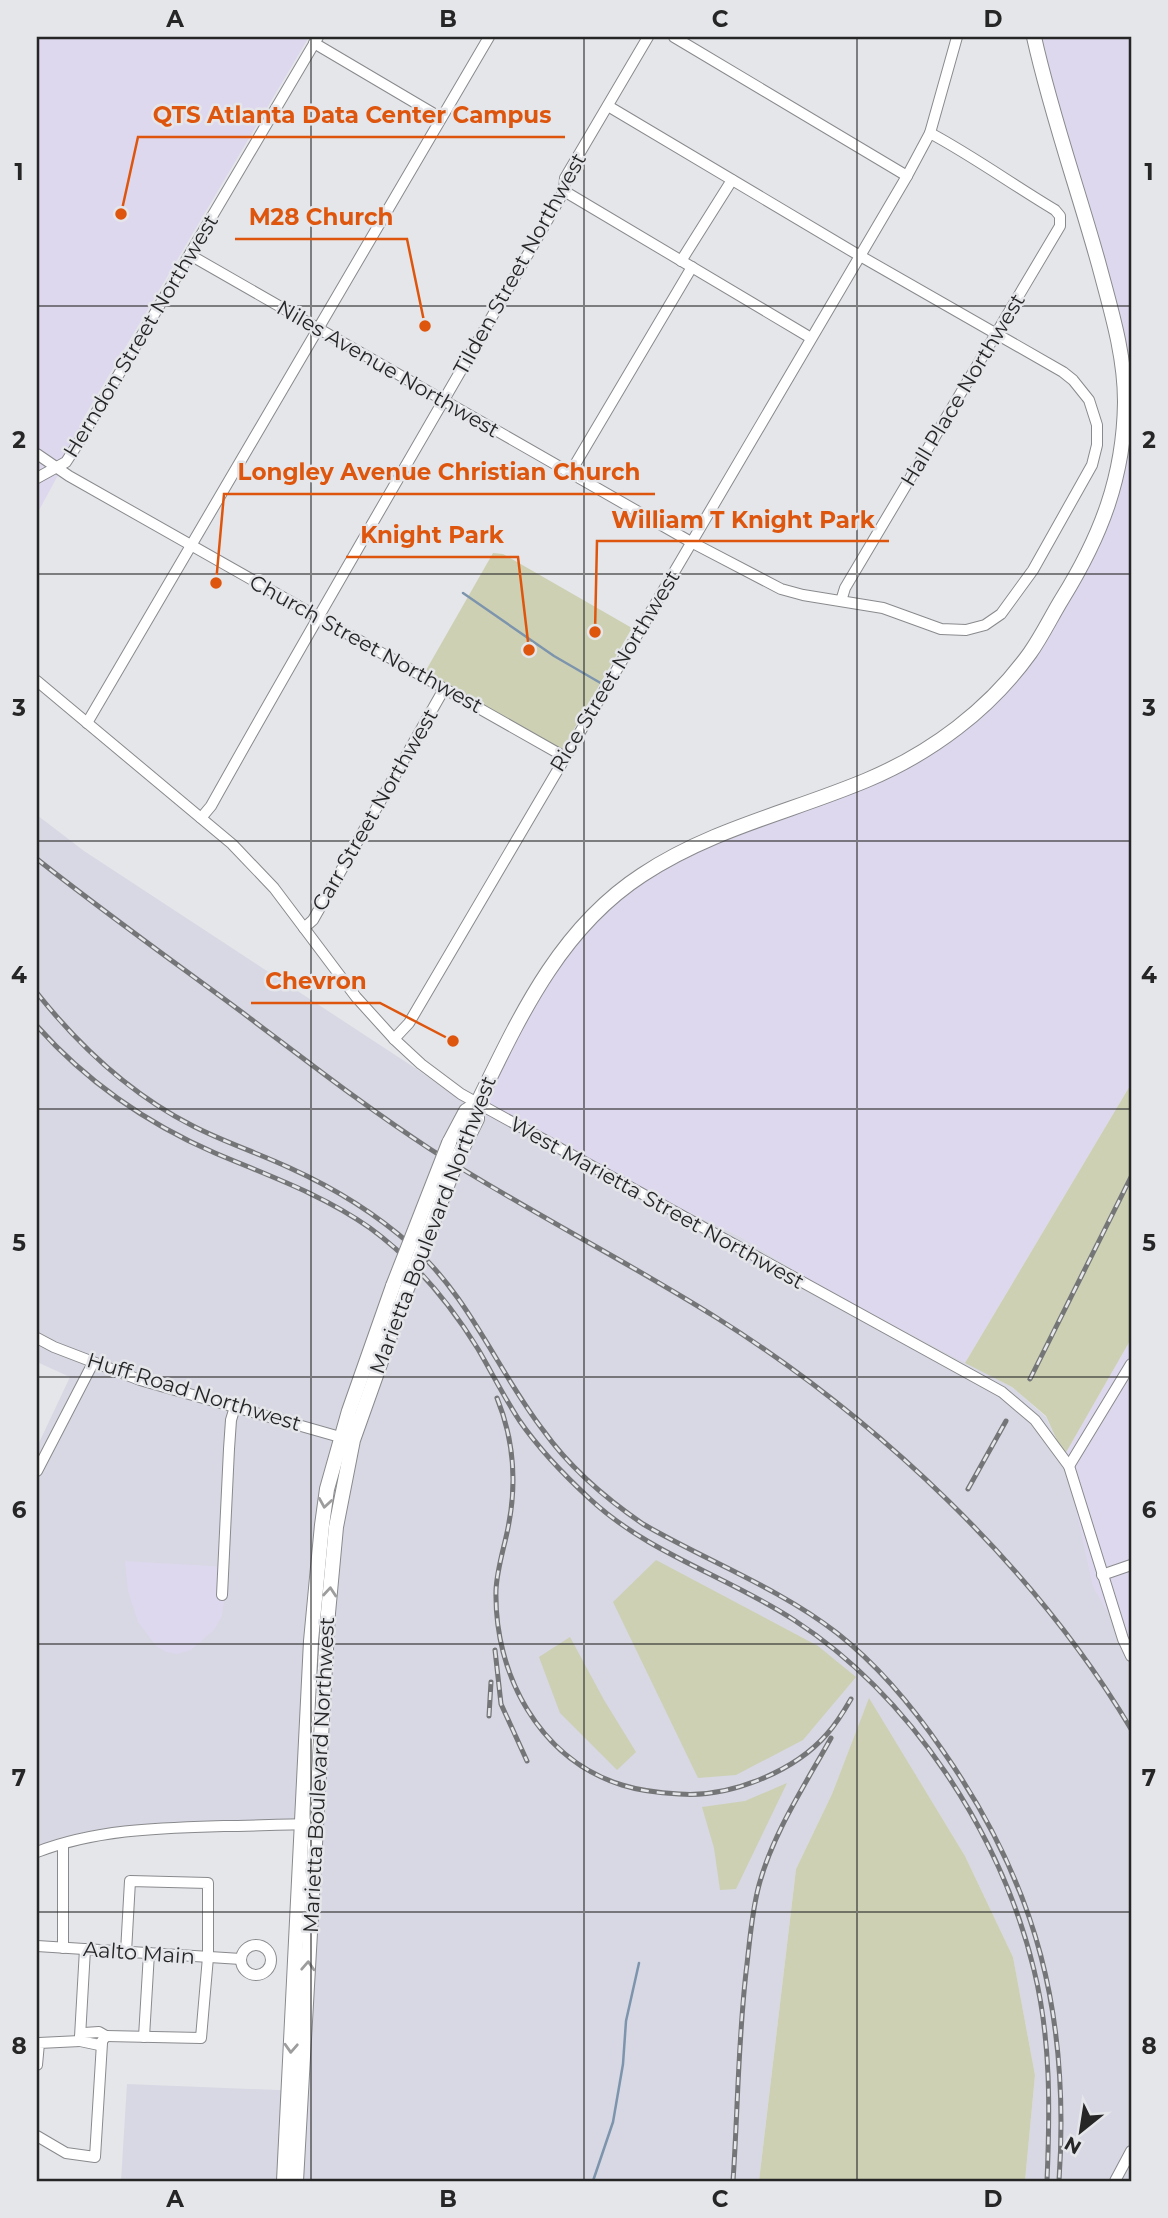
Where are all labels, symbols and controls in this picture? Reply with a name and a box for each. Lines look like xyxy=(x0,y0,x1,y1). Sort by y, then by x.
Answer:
text: A xyxy=(165,5,184,33)
text: B xyxy=(439,5,457,33)
text: C xyxy=(712,5,729,33)
text: D xyxy=(984,5,1003,33)
callout: QTS Atlanta Data Center Campus xyxy=(138,93,565,137)
text: QTS Atlanta Data Center Campus xyxy=(153,101,551,129)
street label: Tilden Street Northwest xyxy=(448,148,591,379)
text: 1 xyxy=(14,158,24,186)
text: 1 xyxy=(1144,158,1154,186)
callout: M28 Church xyxy=(235,195,407,239)
text: M28 Church xyxy=(249,203,393,231)
street label: Herndon Street Northwest xyxy=(58,210,223,462)
street label: Hall Place Northwest xyxy=(895,289,1030,491)
street label: Niles Avenue Northwest xyxy=(273,295,504,443)
text: 2 xyxy=(12,426,26,454)
text: 2 xyxy=(1142,426,1156,454)
callout: Longley Avenue Christian Church xyxy=(224,450,655,494)
text: Longley Avenue Christian Church xyxy=(238,458,640,486)
callout: William T Knight Park xyxy=(597,497,889,541)
text: William T Knight Park xyxy=(611,506,876,534)
callout: Knight Park xyxy=(346,513,518,557)
text: Knight Park xyxy=(360,521,505,549)
street label: Rice Street Northwest xyxy=(544,565,685,776)
street label: Church Street Northwest xyxy=(245,569,487,718)
text: 3 xyxy=(11,694,26,722)
text: 3 xyxy=(1141,694,1156,722)
street label: Carr Street Northwest xyxy=(306,704,443,915)
callout: Chevron xyxy=(251,959,380,1003)
text: 4 xyxy=(11,961,27,989)
text: 4 xyxy=(1141,961,1157,989)
text: Chevron xyxy=(265,967,367,995)
street label: Marietta Boulevard Northwest xyxy=(364,1072,501,1377)
street label: West Marietta Street Northwest xyxy=(506,1111,809,1294)
text: 5 xyxy=(12,1229,26,1257)
text: 5 xyxy=(1142,1229,1156,1257)
street label: Huff Road Northwest xyxy=(84,1347,304,1436)
text: 6 xyxy=(12,1496,27,1524)
text: 6 xyxy=(1142,1496,1157,1524)
one-way arrow xyxy=(318,1497,333,1509)
one-way arrow xyxy=(322,1587,337,1598)
street label: Marietta Boulevard Northwest xyxy=(298,1616,339,1934)
text: 7 xyxy=(12,1764,26,1792)
text: 7 xyxy=(1142,1764,1156,1792)
street label: Aalto Main xyxy=(82,1936,196,1969)
one-way arrow xyxy=(300,1961,315,1972)
text: 8 xyxy=(11,2032,27,2060)
text: 8 xyxy=(1141,2032,1157,2060)
one-way arrow xyxy=(284,2043,299,2054)
north arrow xyxy=(1046,2096,1116,2166)
text: N xyxy=(1060,2131,1085,2159)
text: A xyxy=(165,2185,184,2213)
text: B xyxy=(439,2185,457,2213)
text: C xyxy=(712,2185,729,2213)
text: D xyxy=(984,2185,1003,2213)

